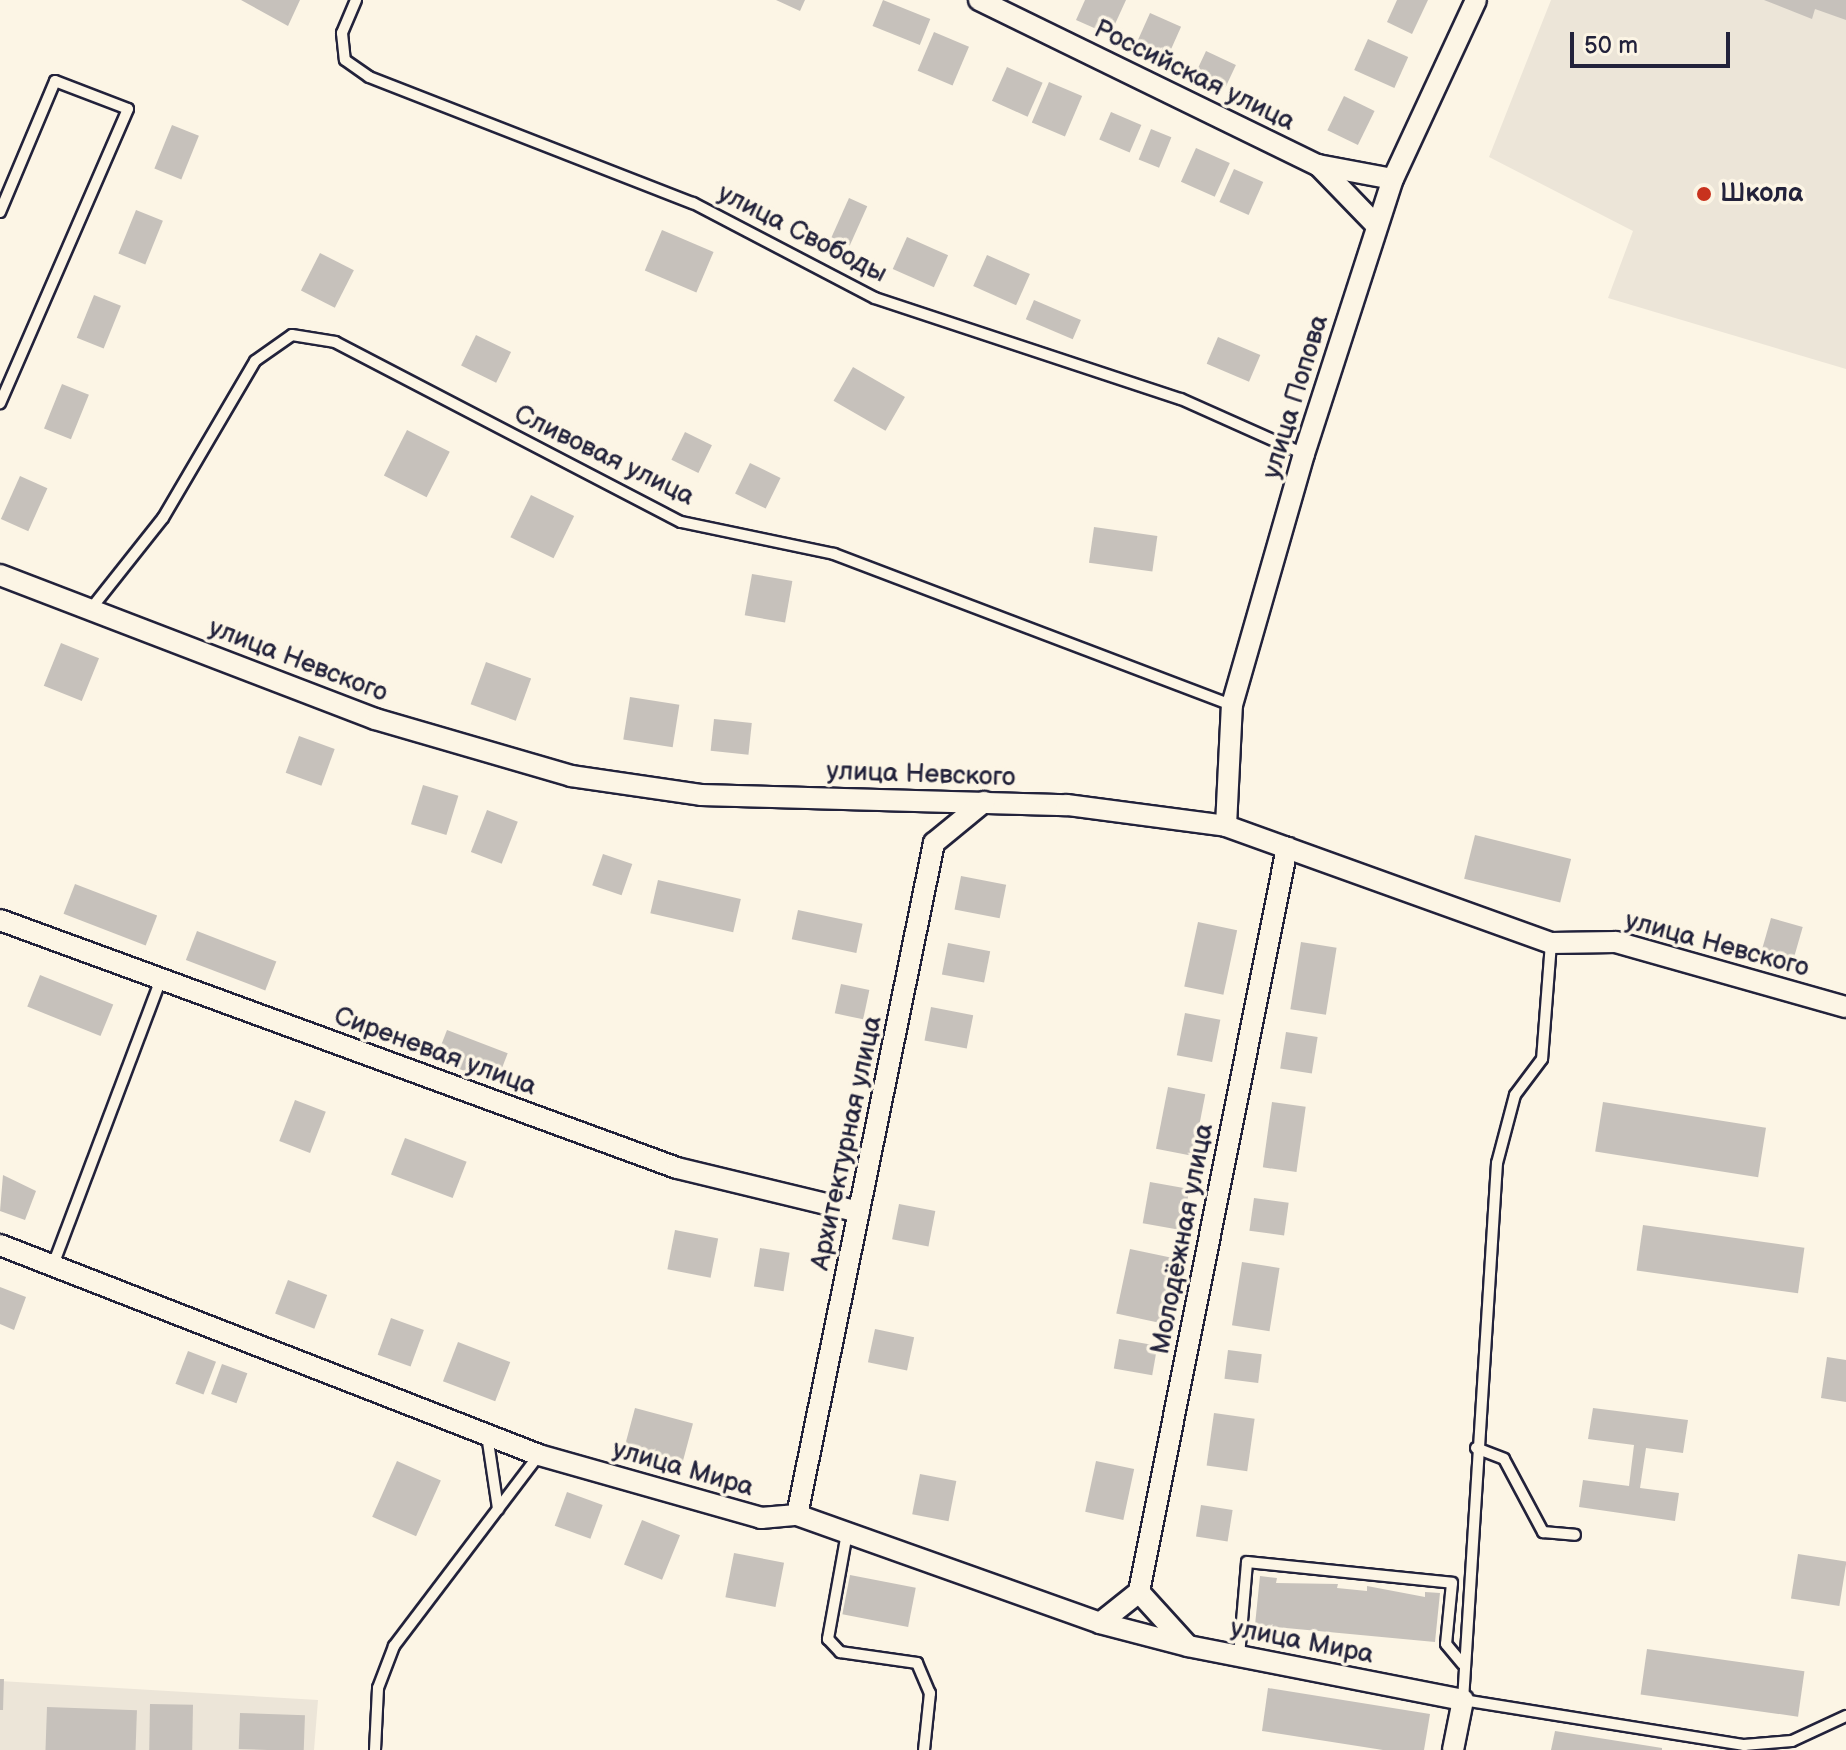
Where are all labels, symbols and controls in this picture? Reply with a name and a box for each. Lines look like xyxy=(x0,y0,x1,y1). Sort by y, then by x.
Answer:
street label: Российская улица xyxy=(1088,14,1300,138)
scale bar xyxy=(1574,16,1734,66)
text: 50 m xyxy=(1584,31,1638,60)
street label: улица Свободы xyxy=(712,178,892,290)
place label: Школа xyxy=(1720,178,1803,210)
marker: Школа xyxy=(1695,185,1713,203)
street label: улица Попова xyxy=(1256,311,1336,483)
street label: Сливовая улица xyxy=(509,399,699,513)
street label: улица Невского xyxy=(204,613,392,709)
street label: улица Невского xyxy=(826,756,1016,794)
street label: улица Невского xyxy=(1622,905,1812,985)
street label: Сиреневая улица xyxy=(330,1001,540,1103)
street label: Архитектурная улица xyxy=(805,1013,889,1273)
street label: Молодёжная улица xyxy=(1145,1121,1221,1357)
street label: улица Мира xyxy=(609,1434,757,1504)
street label: улица Мира xyxy=(1228,1613,1376,1671)

